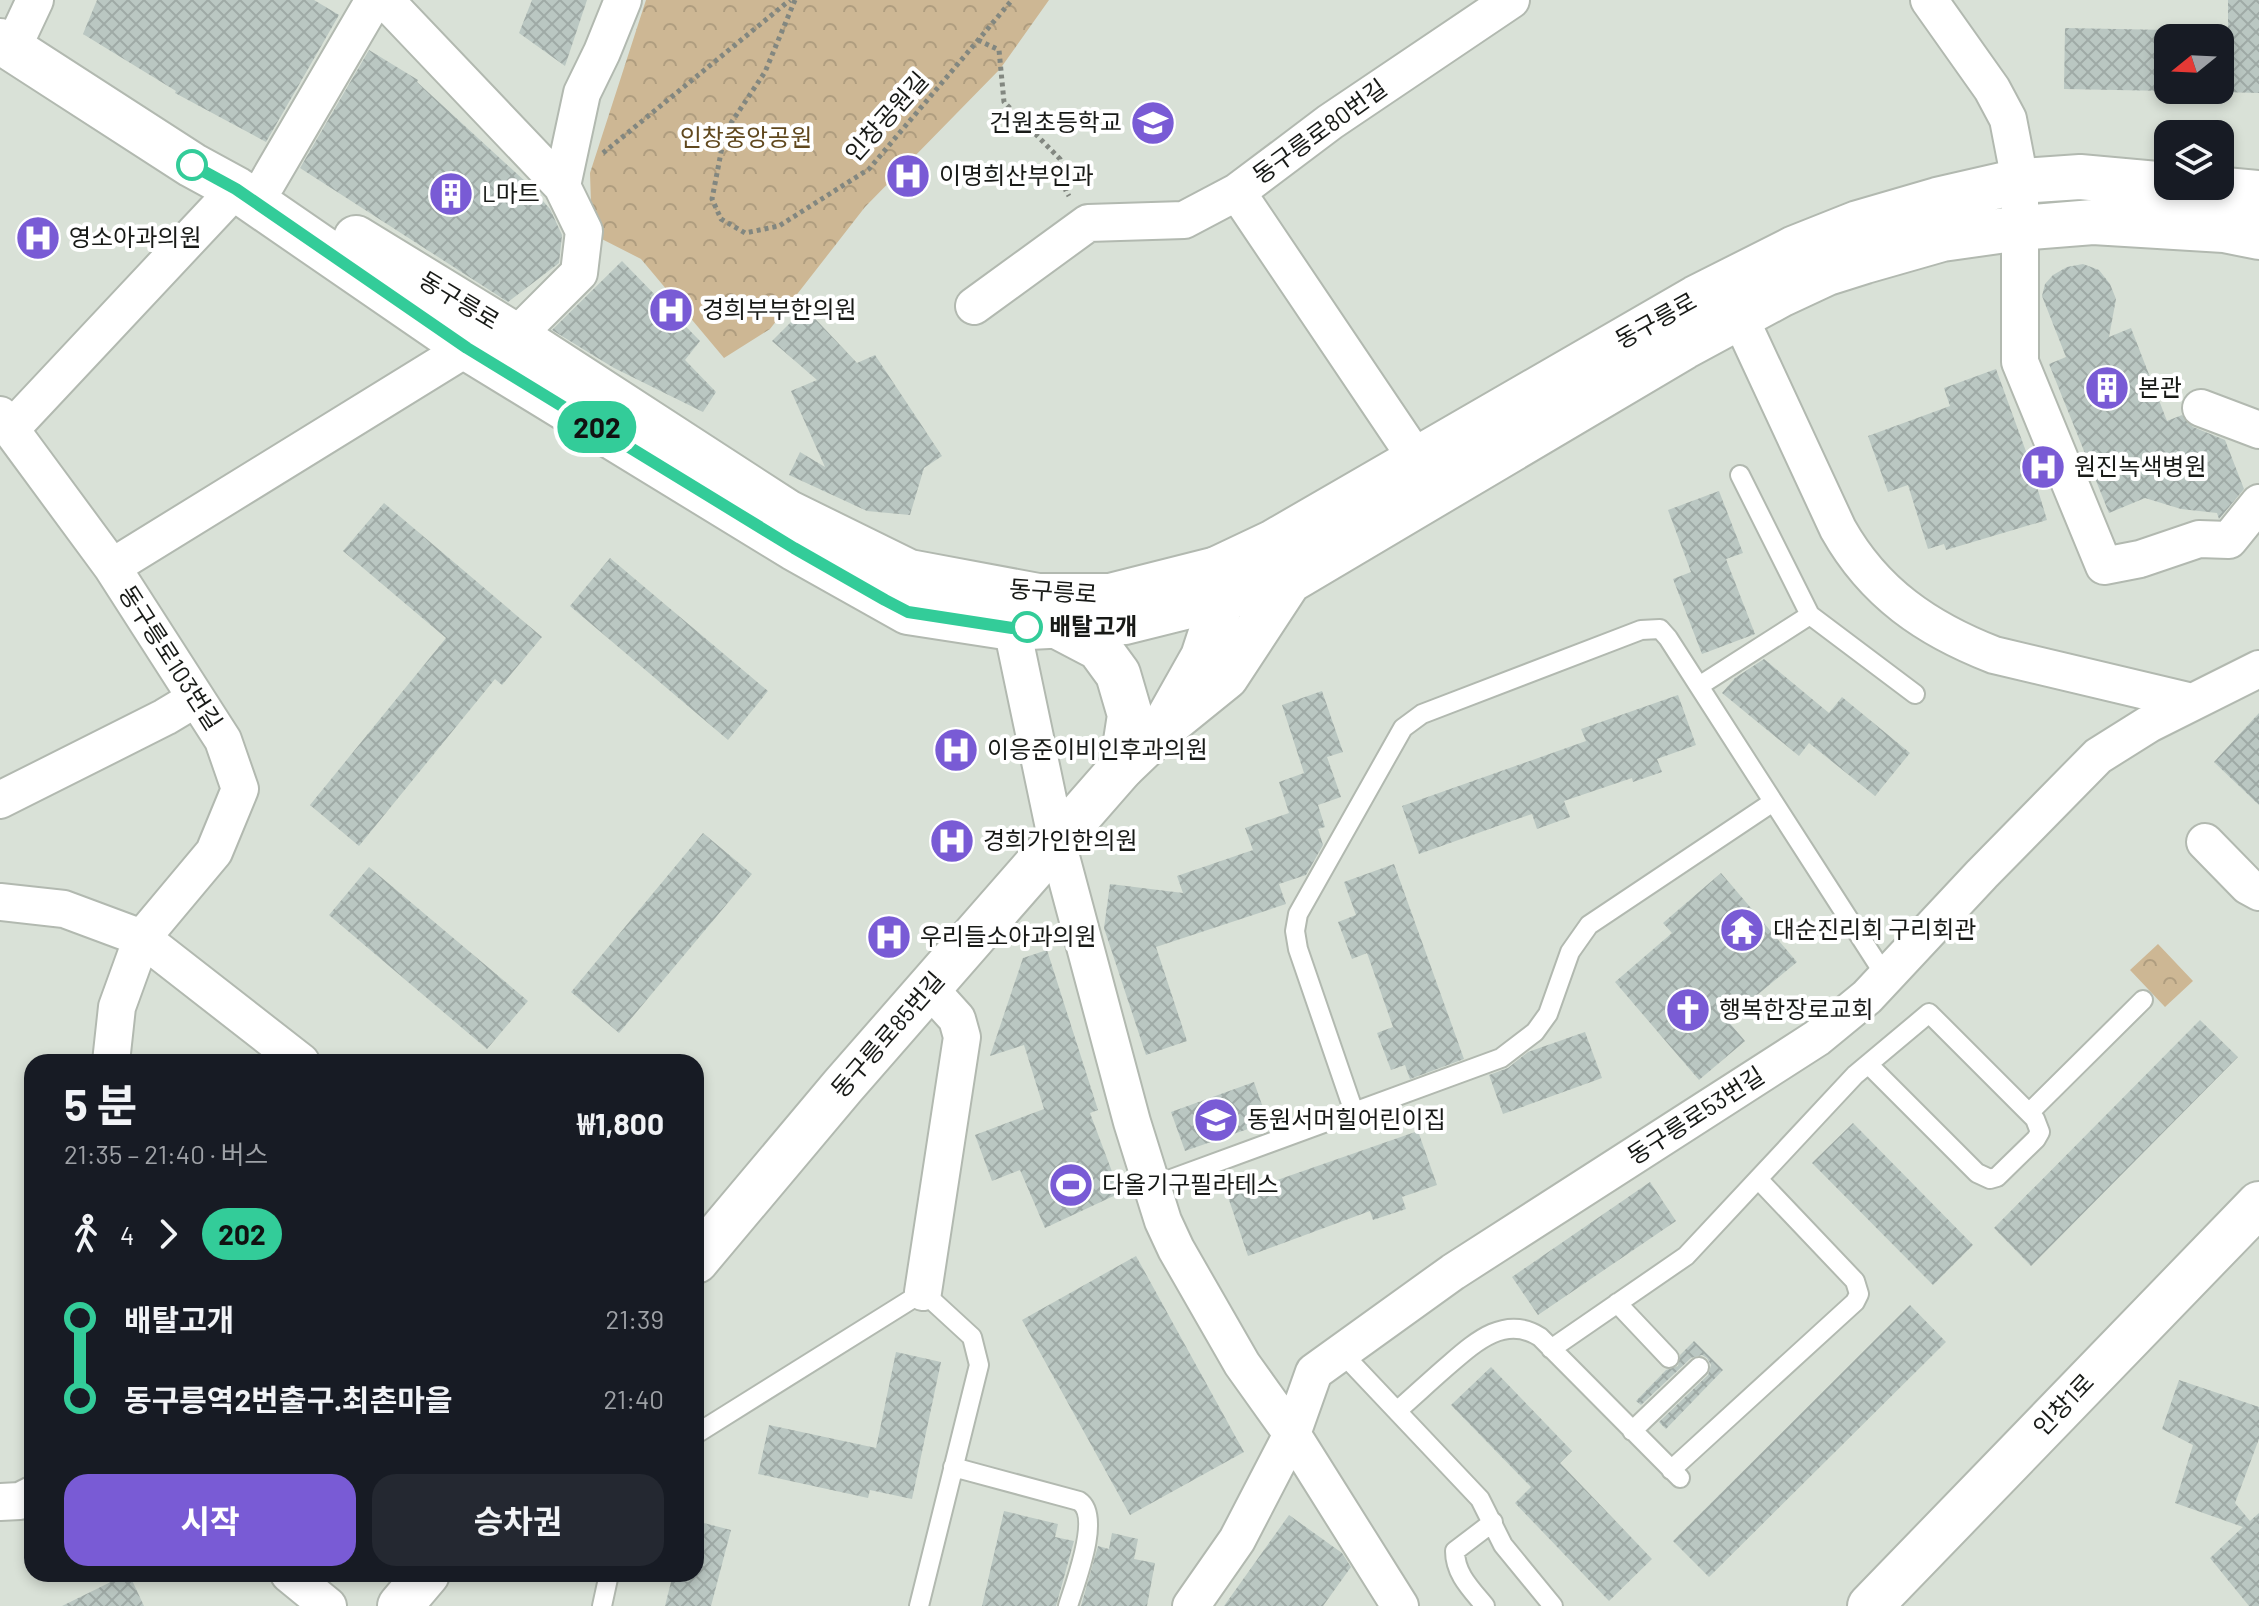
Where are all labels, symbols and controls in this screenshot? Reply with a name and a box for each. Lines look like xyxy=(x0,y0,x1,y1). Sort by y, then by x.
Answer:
north arrow xyxy=(2154,24,2234,104)
map controls xyxy=(2154,24,2234,200)
street label: 인창공원길 xyxy=(838,65,934,167)
street label: 동구릉로80번길 xyxy=(1246,72,1392,189)
school or university icon: 건원초등학교 xyxy=(1129,99,1177,147)
place label: 건원초등학교 xyxy=(990,107,1122,136)
button: layers xyxy=(2154,120,2234,200)
park label: 인창중앙공원 xyxy=(680,122,812,151)
unlabelled marker xyxy=(177,150,207,180)
hospital icon: 이명희산부인과 xyxy=(884,152,932,200)
place label: 이명희산부인과 xyxy=(939,160,1094,189)
building icon: L마트 xyxy=(427,170,475,218)
place label: L마트 xyxy=(482,178,540,207)
hospital icon: 영소아과의원 xyxy=(14,214,62,262)
place label: 영소아과의원 xyxy=(69,222,201,251)
street label: 동구릉로 xyxy=(414,265,505,335)
hospital icon: 경희부부한의원 xyxy=(647,286,695,334)
street label: 동구릉로 xyxy=(1610,286,1701,354)
place label: 경희부부한의원 xyxy=(702,294,857,323)
building icon: 본관 xyxy=(2083,364,2131,412)
place label: 본관 xyxy=(2138,372,2182,401)
line badge: 202 xyxy=(551,401,643,453)
text: 202 xyxy=(573,410,621,444)
hospital icon: 원진녹색병원 xyxy=(2019,443,2067,491)
place label: 원진녹색병원 xyxy=(2074,451,2206,480)
street label: 동구릉로 xyxy=(1008,573,1098,608)
street label: 동구릉로103번길 xyxy=(114,579,229,735)
place label: 배탈고개 xyxy=(1049,611,1137,640)
marker: 배탈고개 xyxy=(1012,612,1042,642)
hospital icon: 이응준이비인후과의원 xyxy=(932,726,980,774)
place label: 이응준이비인후과의원 xyxy=(987,734,1208,763)
hospital icon: 경희가인한의원 xyxy=(928,817,976,865)
place label: 경희가인한의원 xyxy=(983,825,1138,854)
temple icon: 대순진리회 구리회관 xyxy=(1718,906,1766,954)
hospital icon: 우리들소아과의원 xyxy=(865,913,913,961)
place label: 대순진리회 구리회관 xyxy=(1773,914,1977,943)
place label: 우리들소아과의원 xyxy=(920,921,1097,950)
street label: 동구릉로85번길 xyxy=(824,965,949,1103)
church icon: 행복한장로교회 xyxy=(1664,986,1712,1034)
place label: 행복한장로교회 xyxy=(1719,994,1874,1023)
street label: 동구릉로53번길 xyxy=(1621,1060,1769,1170)
text: 5 분 xyxy=(64,1077,137,1130)
school or university icon: 동원서머힐어린이집 xyxy=(1192,1096,1240,1144)
place label: 동원서머힐어린이집 xyxy=(1247,1104,1446,1133)
text: ₩1,800 xyxy=(577,1105,664,1141)
text: 21:35 – 21:40 · 버스 xyxy=(64,1138,269,1169)
sports icon: 다올기구필라테스 xyxy=(1047,1161,1095,1209)
place label: 다올기구필라테스 xyxy=(1102,1169,1279,1198)
icon: walk xyxy=(64,1212,108,1256)
icon: forward xyxy=(146,1212,190,1256)
text: 202 xyxy=(218,1217,266,1251)
text: 4 xyxy=(120,1219,134,1250)
text: 배탈고개 xyxy=(124,1301,234,1337)
text: 21:39 xyxy=(606,1303,664,1334)
street label: 인창1로 xyxy=(2027,1367,2099,1441)
text: 동구릉역2번출구.최촌마을 xyxy=(124,1381,453,1417)
text: 21:40 xyxy=(603,1383,664,1414)
button: 시작 xyxy=(64,1474,356,1566)
button: 승차권 xyxy=(372,1474,664,1566)

